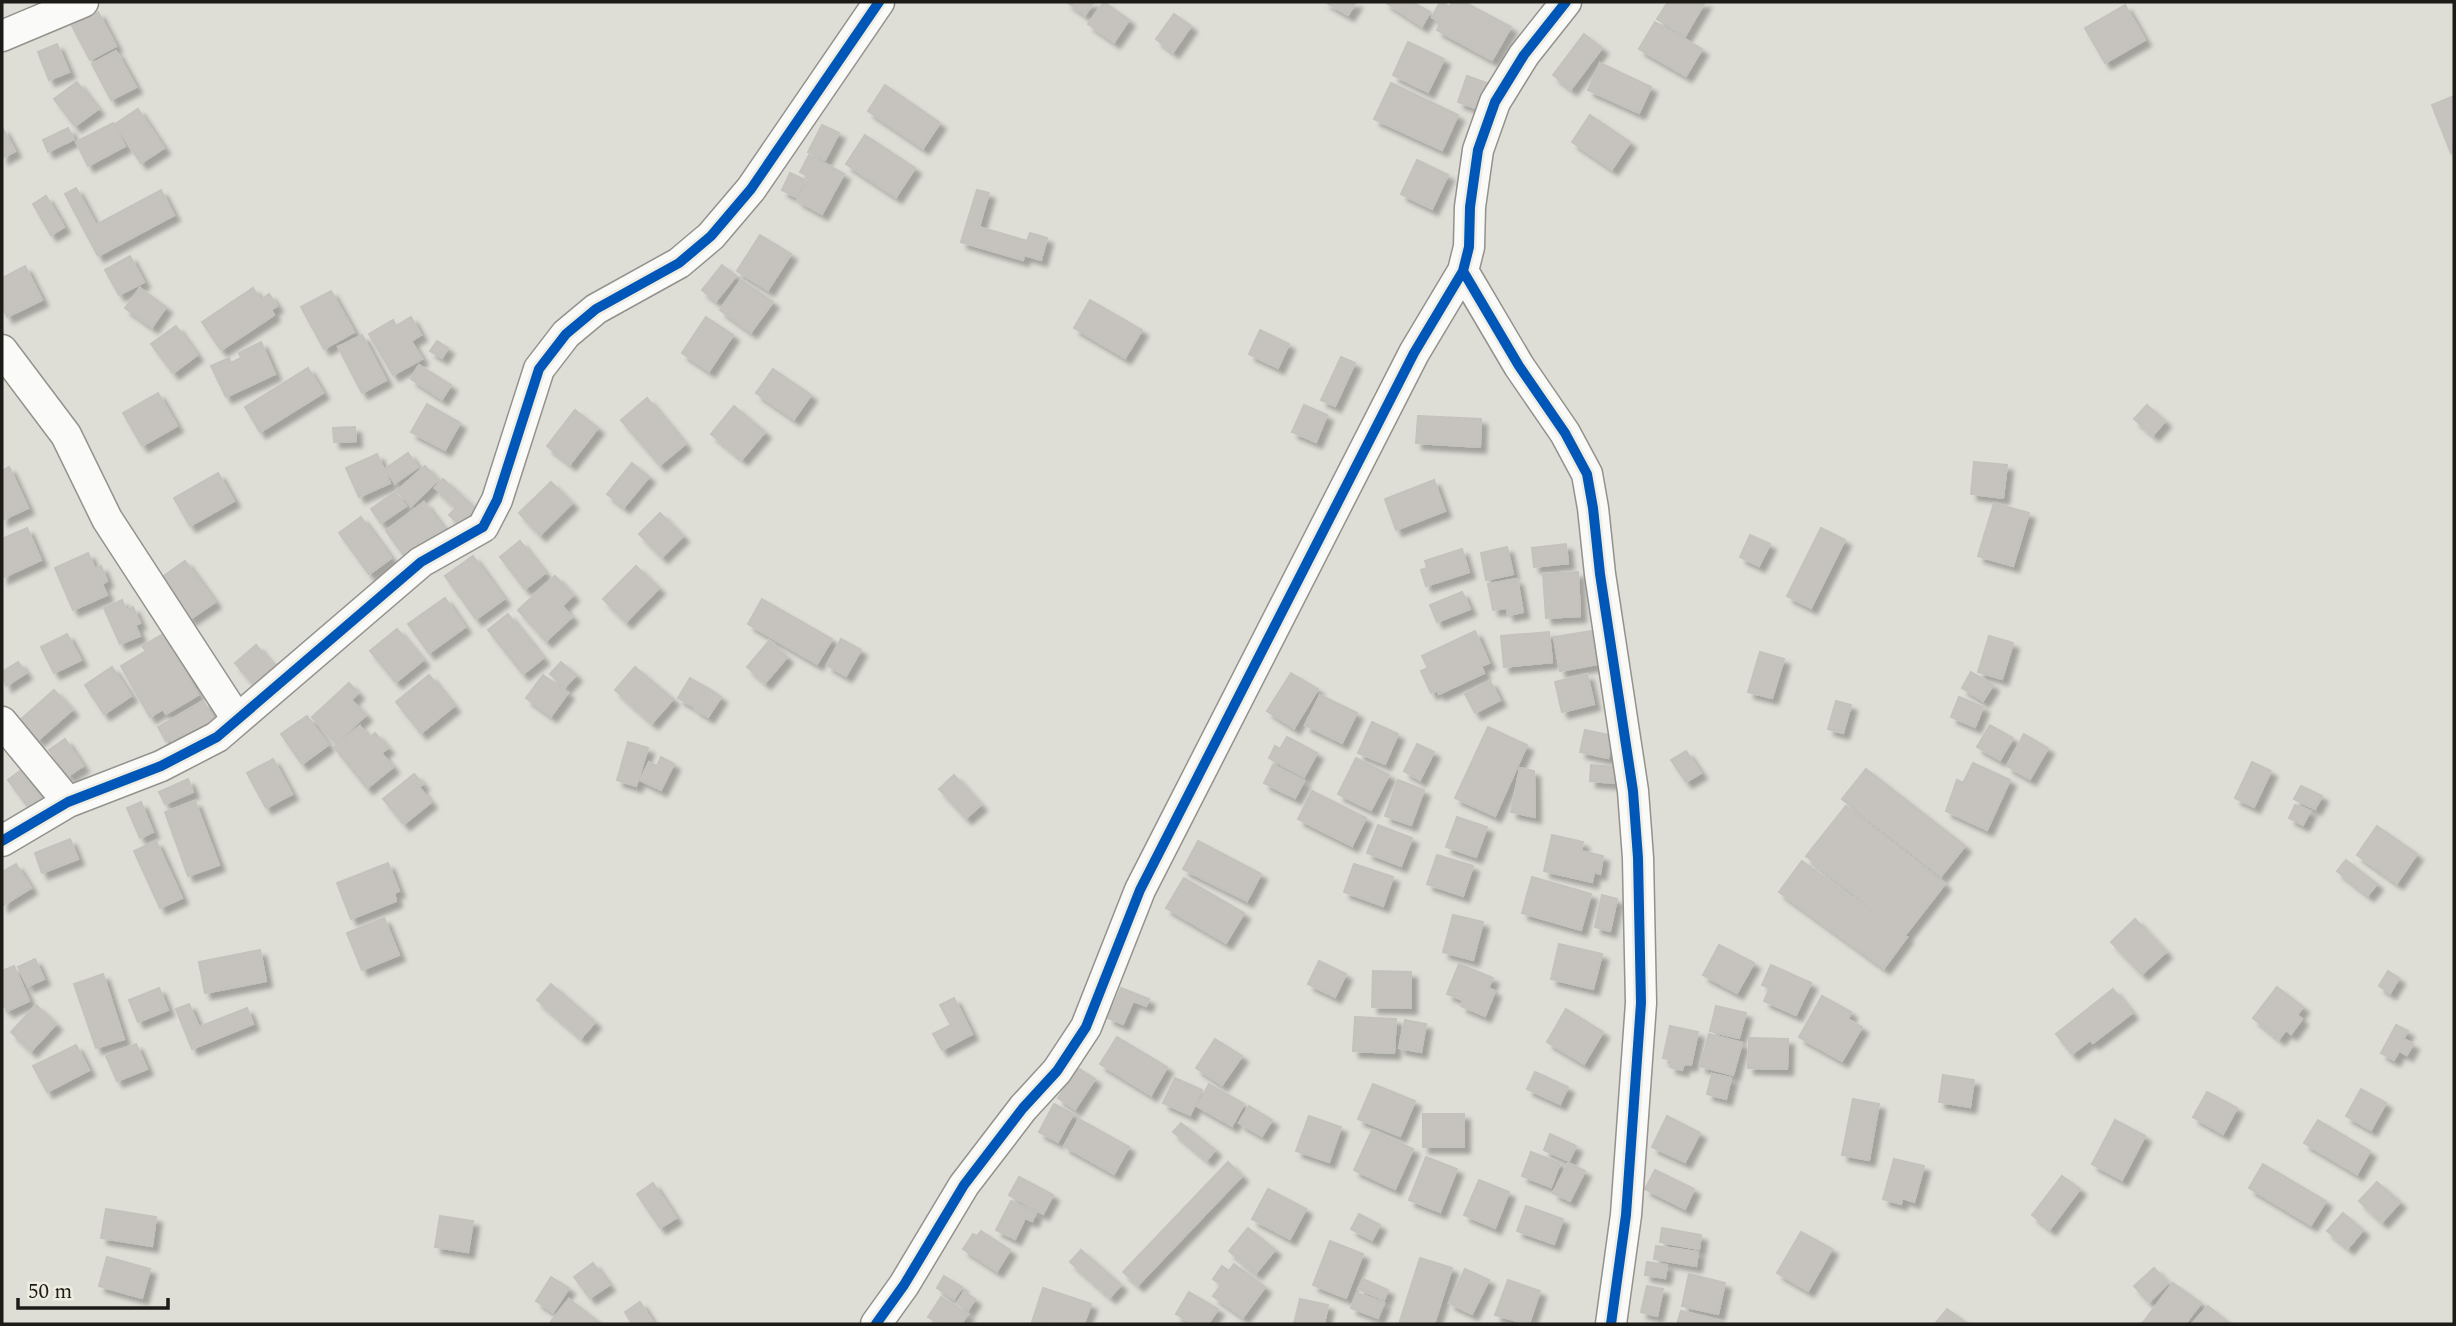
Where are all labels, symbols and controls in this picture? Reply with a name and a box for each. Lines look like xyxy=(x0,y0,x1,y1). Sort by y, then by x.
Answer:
scale bar xyxy=(18,1266,168,1310)
text: 50 m xyxy=(28,1276,72,1308)

